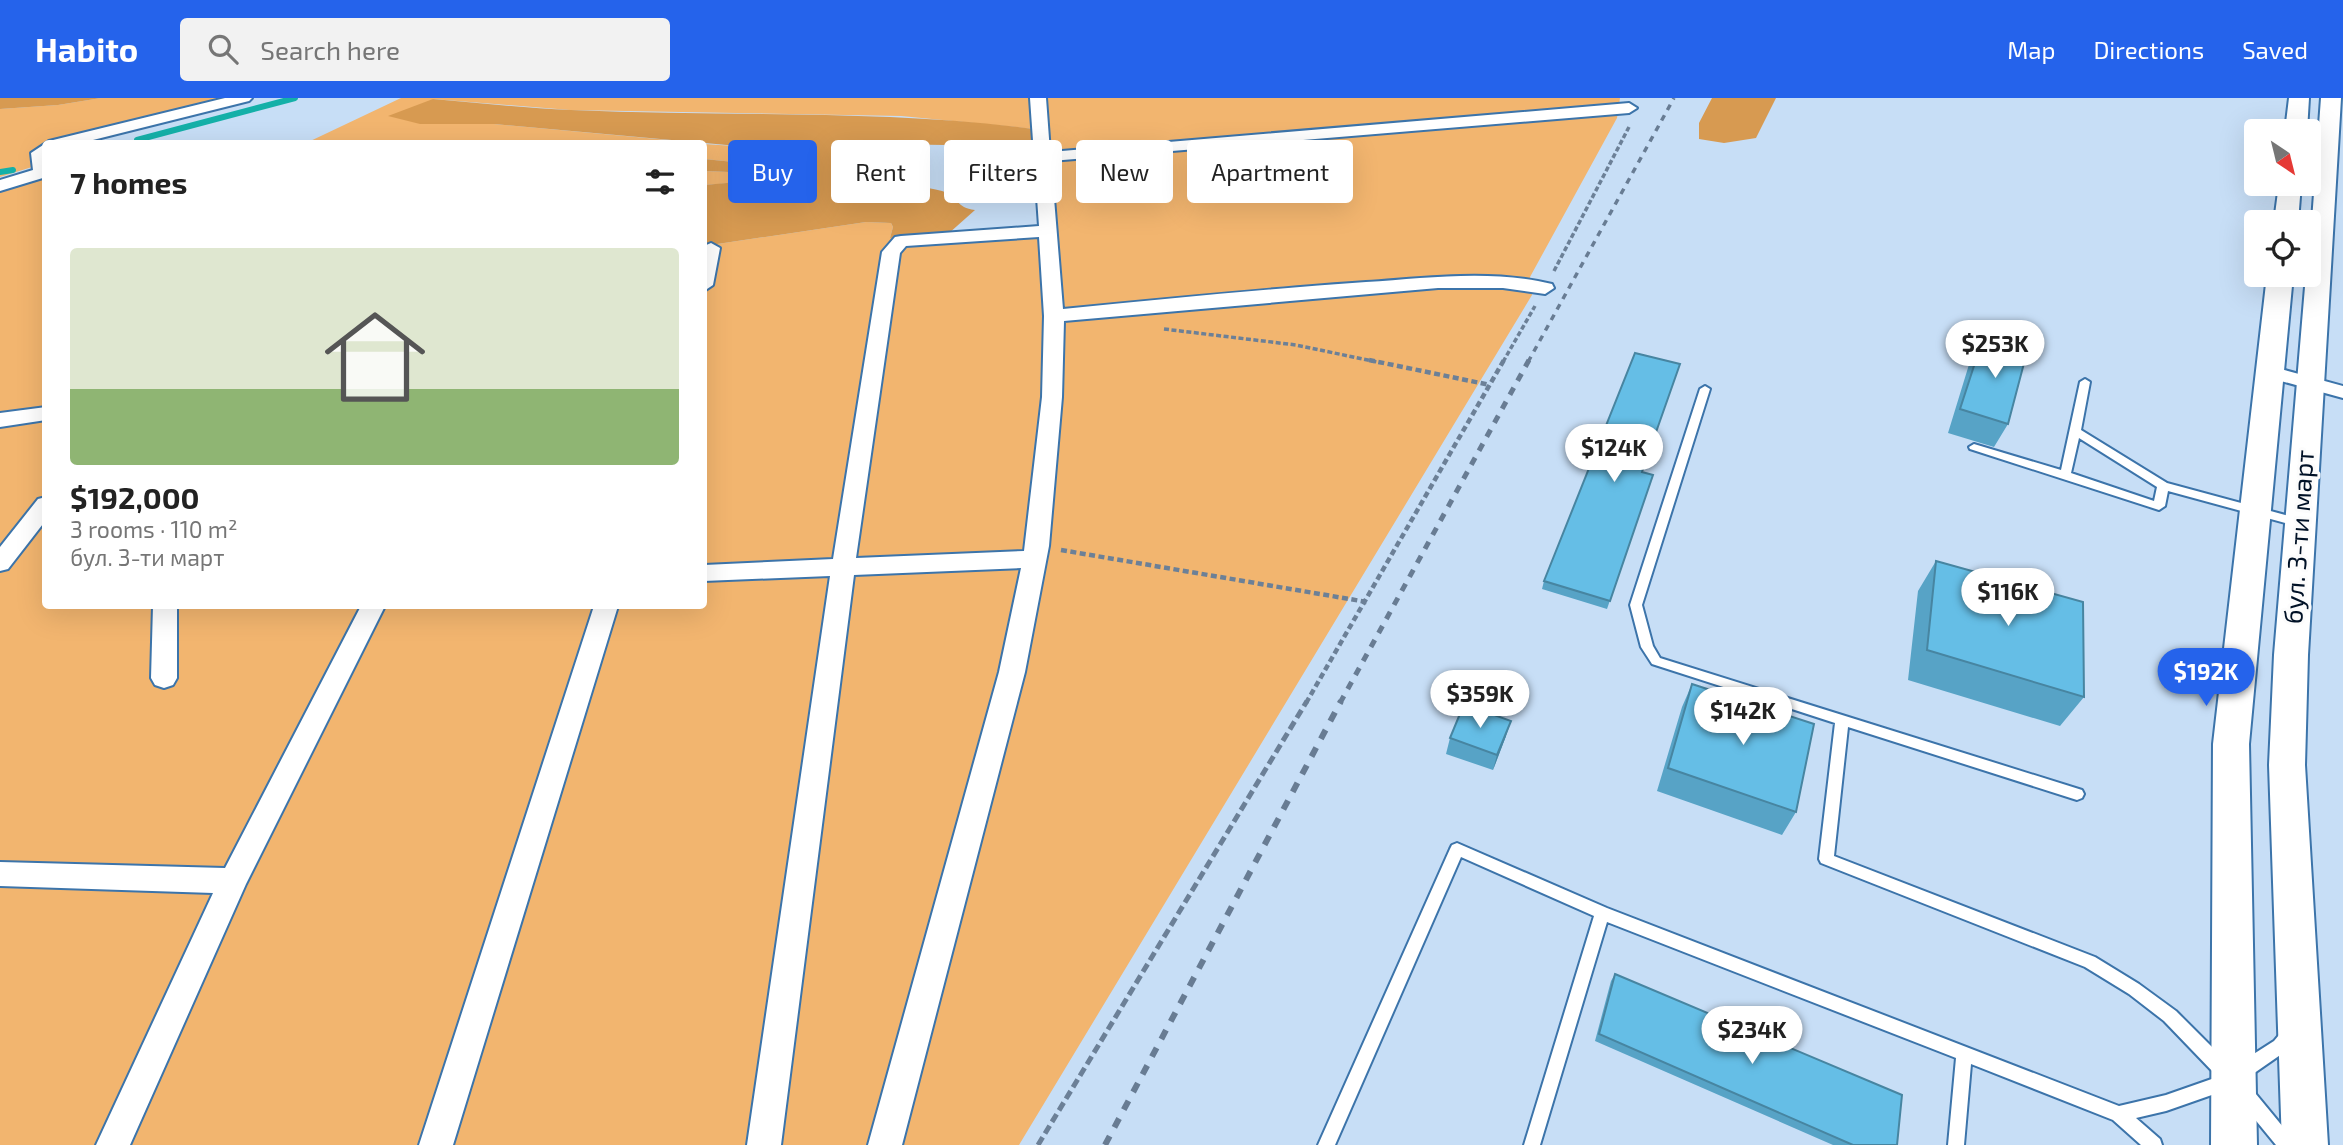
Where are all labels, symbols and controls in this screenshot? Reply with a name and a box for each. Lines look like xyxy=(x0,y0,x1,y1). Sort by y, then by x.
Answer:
search box xyxy=(180,18,670,81)
text: Habito xyxy=(35,29,138,69)
icon: search xyxy=(204,30,242,68)
text: Search here xyxy=(260,34,400,65)
text: Map xyxy=(2007,35,2055,64)
text: Directions xyxy=(2093,35,2204,64)
text: Saved xyxy=(2242,35,2308,64)
north arrow xyxy=(2244,119,2320,196)
map controls xyxy=(2244,119,2321,287)
chip: Buy xyxy=(728,140,817,203)
chip: Rent xyxy=(831,140,930,203)
chip: Filters xyxy=(944,140,1062,203)
chip: New xyxy=(1076,140,1173,203)
chip: Apartment xyxy=(1187,140,1353,203)
icon: filters xyxy=(641,163,679,201)
text: 7 homes xyxy=(70,164,187,200)
button: locate xyxy=(2244,210,2321,287)
icon: home xyxy=(312,294,438,420)
pin: $253K xyxy=(1946,320,2044,380)
text: $253K xyxy=(1961,329,2029,357)
pin: $124K xyxy=(1565,424,1663,484)
text: $124K xyxy=(1581,433,1647,461)
street label: бул. 3-ти март xyxy=(2276,448,2320,625)
text: $192,000 xyxy=(70,479,200,515)
text: 3 rooms · 110 m² xyxy=(70,515,237,543)
text: бул. 3-ти март xyxy=(70,543,225,571)
pin: $116K xyxy=(1959,568,2057,628)
text: $116K xyxy=(1977,577,2039,605)
pin: $192K xyxy=(2157,648,2255,708)
text: $192K xyxy=(2174,657,2238,685)
pin: $359K xyxy=(1431,670,1529,730)
text: $359K xyxy=(1446,679,1514,707)
pin: $142K xyxy=(1694,688,1792,747)
text: $142K xyxy=(1710,696,1776,724)
pin: $234K xyxy=(1703,1006,1801,1066)
text: $234K xyxy=(1718,1015,1786,1043)

